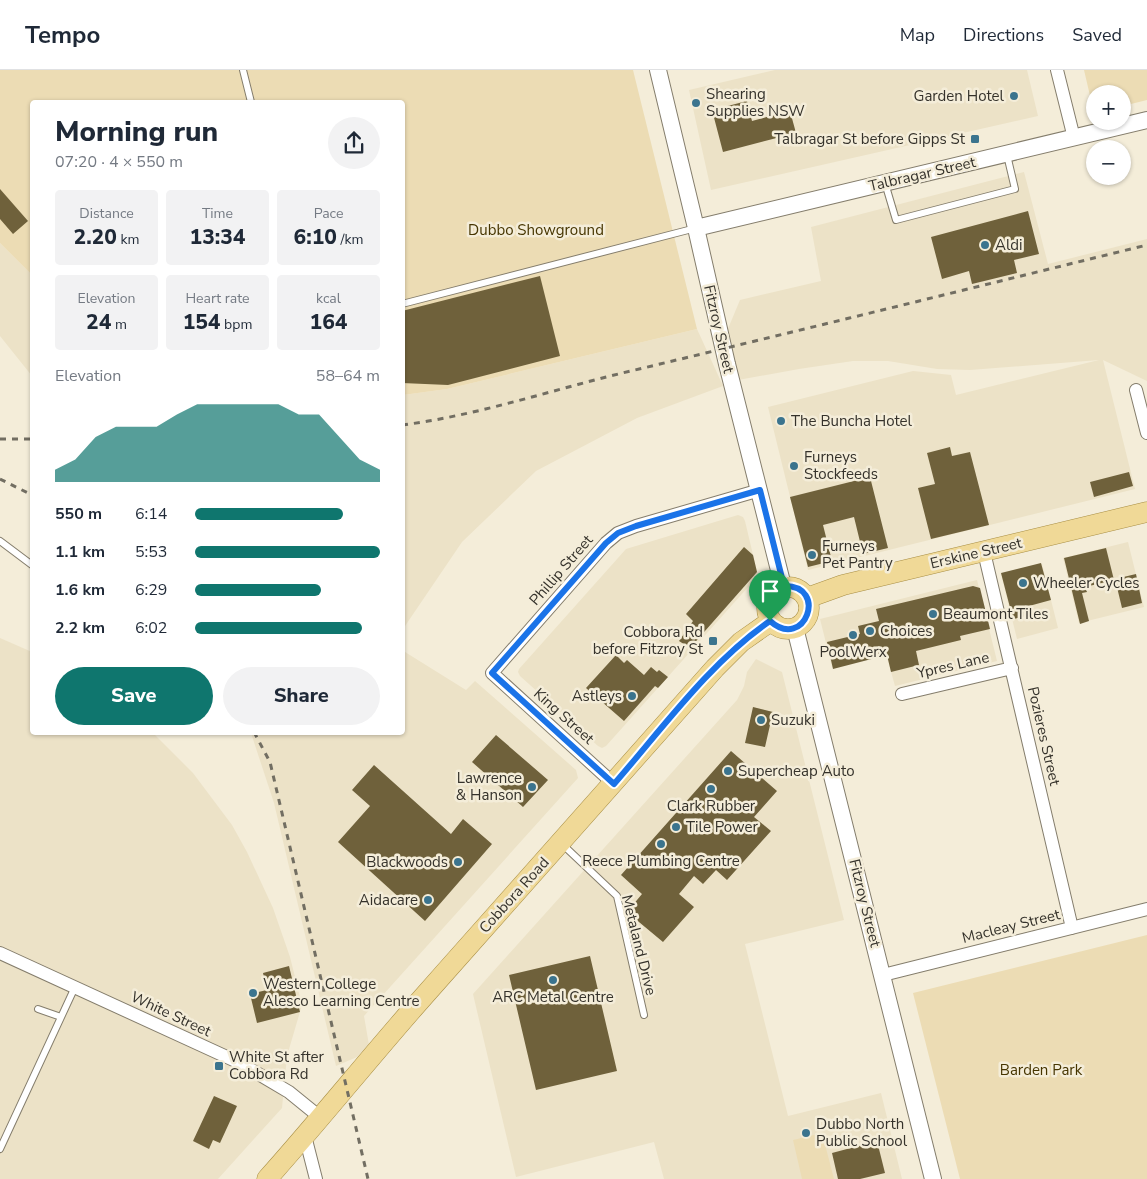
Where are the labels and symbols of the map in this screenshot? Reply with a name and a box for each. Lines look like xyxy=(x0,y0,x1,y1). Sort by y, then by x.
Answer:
place label: Shearing Supplies NSW xyxy=(706,84,805,121)
place label: Garden Hotel xyxy=(914,86,1005,106)
marker: Garden Hotel xyxy=(1008,90,1020,102)
marker: Shearing Supplies NSW xyxy=(690,97,702,109)
place label: Talbragar St before Gipps St xyxy=(774,129,966,149)
marker: Talbragar St before Gipps St xyxy=(969,133,981,145)
street label: Talbragar Street xyxy=(867,152,978,196)
park label: Dubbo Showground xyxy=(468,220,604,240)
place label: Aldi xyxy=(995,235,1023,255)
marker: Aldi xyxy=(979,239,991,251)
street label: Fitzroy Street xyxy=(699,283,739,376)
place label: The Buncha Hotel xyxy=(791,411,913,431)
marker: The Buncha Hotel xyxy=(775,415,787,427)
place label: Furneys Stockfeeds xyxy=(804,447,878,484)
marker: Furneys Stockfeeds xyxy=(788,460,800,472)
street label: Phillip Street xyxy=(525,530,598,610)
street label: Erskine Street xyxy=(928,533,1025,573)
place label: Furneys Pet Pantry xyxy=(822,536,893,573)
marker: Furneys Pet Pantry xyxy=(806,549,818,561)
pin xyxy=(749,570,791,621)
place label: Wheeler Cycles xyxy=(1033,573,1139,593)
marker: Wheeler Cycles xyxy=(1017,577,1029,589)
place label: Beaumont Tiles xyxy=(943,604,1048,624)
marker: Beaumont Tiles xyxy=(927,608,939,620)
place label: Choices xyxy=(880,621,932,641)
place label: Cobbora Rd before Fitzroy St xyxy=(593,622,704,659)
marker: Choices xyxy=(864,625,876,637)
marker: PoolWerx xyxy=(847,629,859,641)
marker: Cobbora Rd before Fitzroy St xyxy=(707,635,719,647)
place label: PoolWerx xyxy=(819,642,887,662)
street label: Ypres Lane xyxy=(914,647,991,683)
street label: King Street xyxy=(529,683,599,749)
street label: Pozieres Street xyxy=(1023,685,1065,788)
place label: Astleys xyxy=(572,686,622,706)
marker: Astleys xyxy=(626,690,638,702)
place label: Suzuki xyxy=(771,710,815,730)
marker: Suzuki xyxy=(755,714,767,726)
place label: Supercheap Auto xyxy=(738,761,855,781)
marker: Supercheap Auto xyxy=(722,765,734,777)
place label: Lawrence & Hanson xyxy=(456,768,522,805)
marker: Lawrence & Hanson xyxy=(526,781,538,793)
marker: Clark Rubber xyxy=(705,783,717,795)
place label: Clark Rubber xyxy=(667,796,756,816)
place label: Tile Power xyxy=(686,817,759,837)
marker: Tile Power xyxy=(670,821,682,833)
marker: Reece Plumbing Centre xyxy=(655,838,667,850)
place label: Reece Plumbing Centre xyxy=(582,851,740,871)
place label: Blackwoods xyxy=(366,852,448,872)
street label: Cobbora Road xyxy=(475,853,553,937)
marker: Blackwoods xyxy=(452,856,464,868)
street label: Fitzroy Street xyxy=(844,857,886,950)
place label: Aidacare xyxy=(359,890,418,910)
street label: Metaland Drive xyxy=(617,893,661,997)
marker: Aidacare xyxy=(422,894,434,906)
street label: Macleay Street xyxy=(960,904,1063,948)
place label: Western College Alesco Learning Centre xyxy=(263,974,420,1011)
marker: ARC Metal Centre xyxy=(547,974,559,986)
street label: White Street xyxy=(128,987,215,1042)
marker: Western College Alesco Learning Centre xyxy=(247,987,259,999)
place label: ARC Metal Centre xyxy=(492,987,614,1007)
place label: White St after Cobbora Rd xyxy=(229,1047,325,1084)
marker: White St after Cobbora Rd xyxy=(213,1060,225,1072)
park label: Barden Park xyxy=(1000,1060,1083,1080)
place label: Dubbo North Public School xyxy=(816,1114,908,1151)
marker: Dubbo North Public School xyxy=(800,1127,812,1139)

